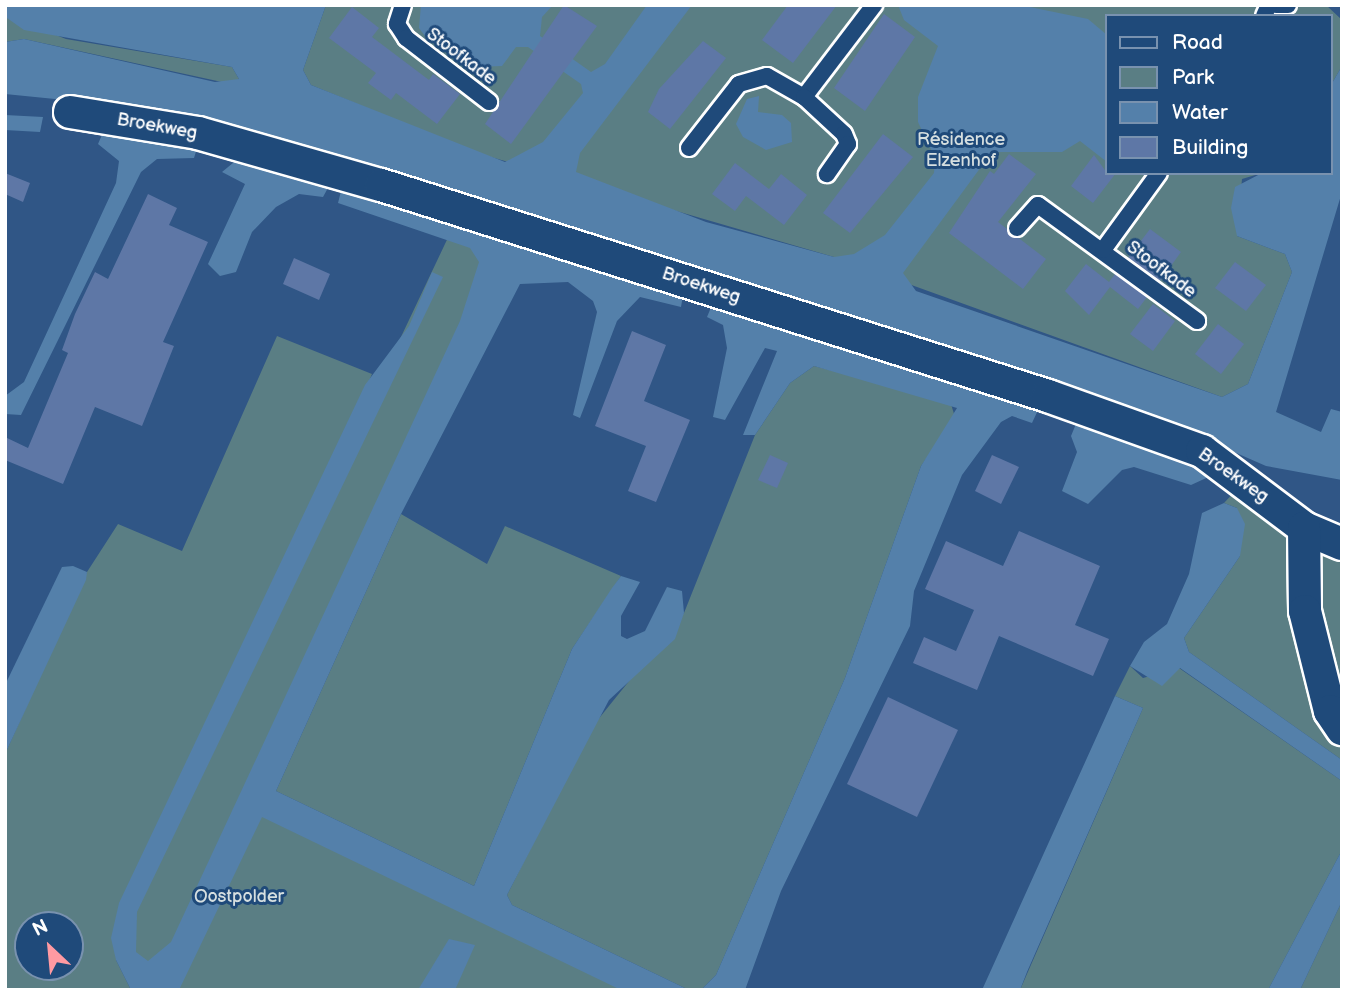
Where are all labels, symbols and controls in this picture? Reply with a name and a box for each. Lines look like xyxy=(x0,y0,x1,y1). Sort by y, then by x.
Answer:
legend xyxy=(1106,14,1333,175)
street label: Stoofkade xyxy=(422,24,500,90)
text: Road xyxy=(1172,30,1223,55)
text: Park xyxy=(1172,65,1214,90)
text: Water xyxy=(1172,100,1228,125)
street label: Broekweg xyxy=(115,109,199,145)
park label: Résidence Elzenhof xyxy=(917,130,1005,172)
text: Building xyxy=(1172,135,1248,160)
street label: Stoofkade xyxy=(1122,237,1200,303)
street label: Broekweg xyxy=(659,263,743,309)
street label: Broekweg xyxy=(1194,444,1272,508)
park label: Oostpolder xyxy=(194,886,284,908)
north arrow xyxy=(14,911,84,981)
text: N xyxy=(29,915,52,942)

